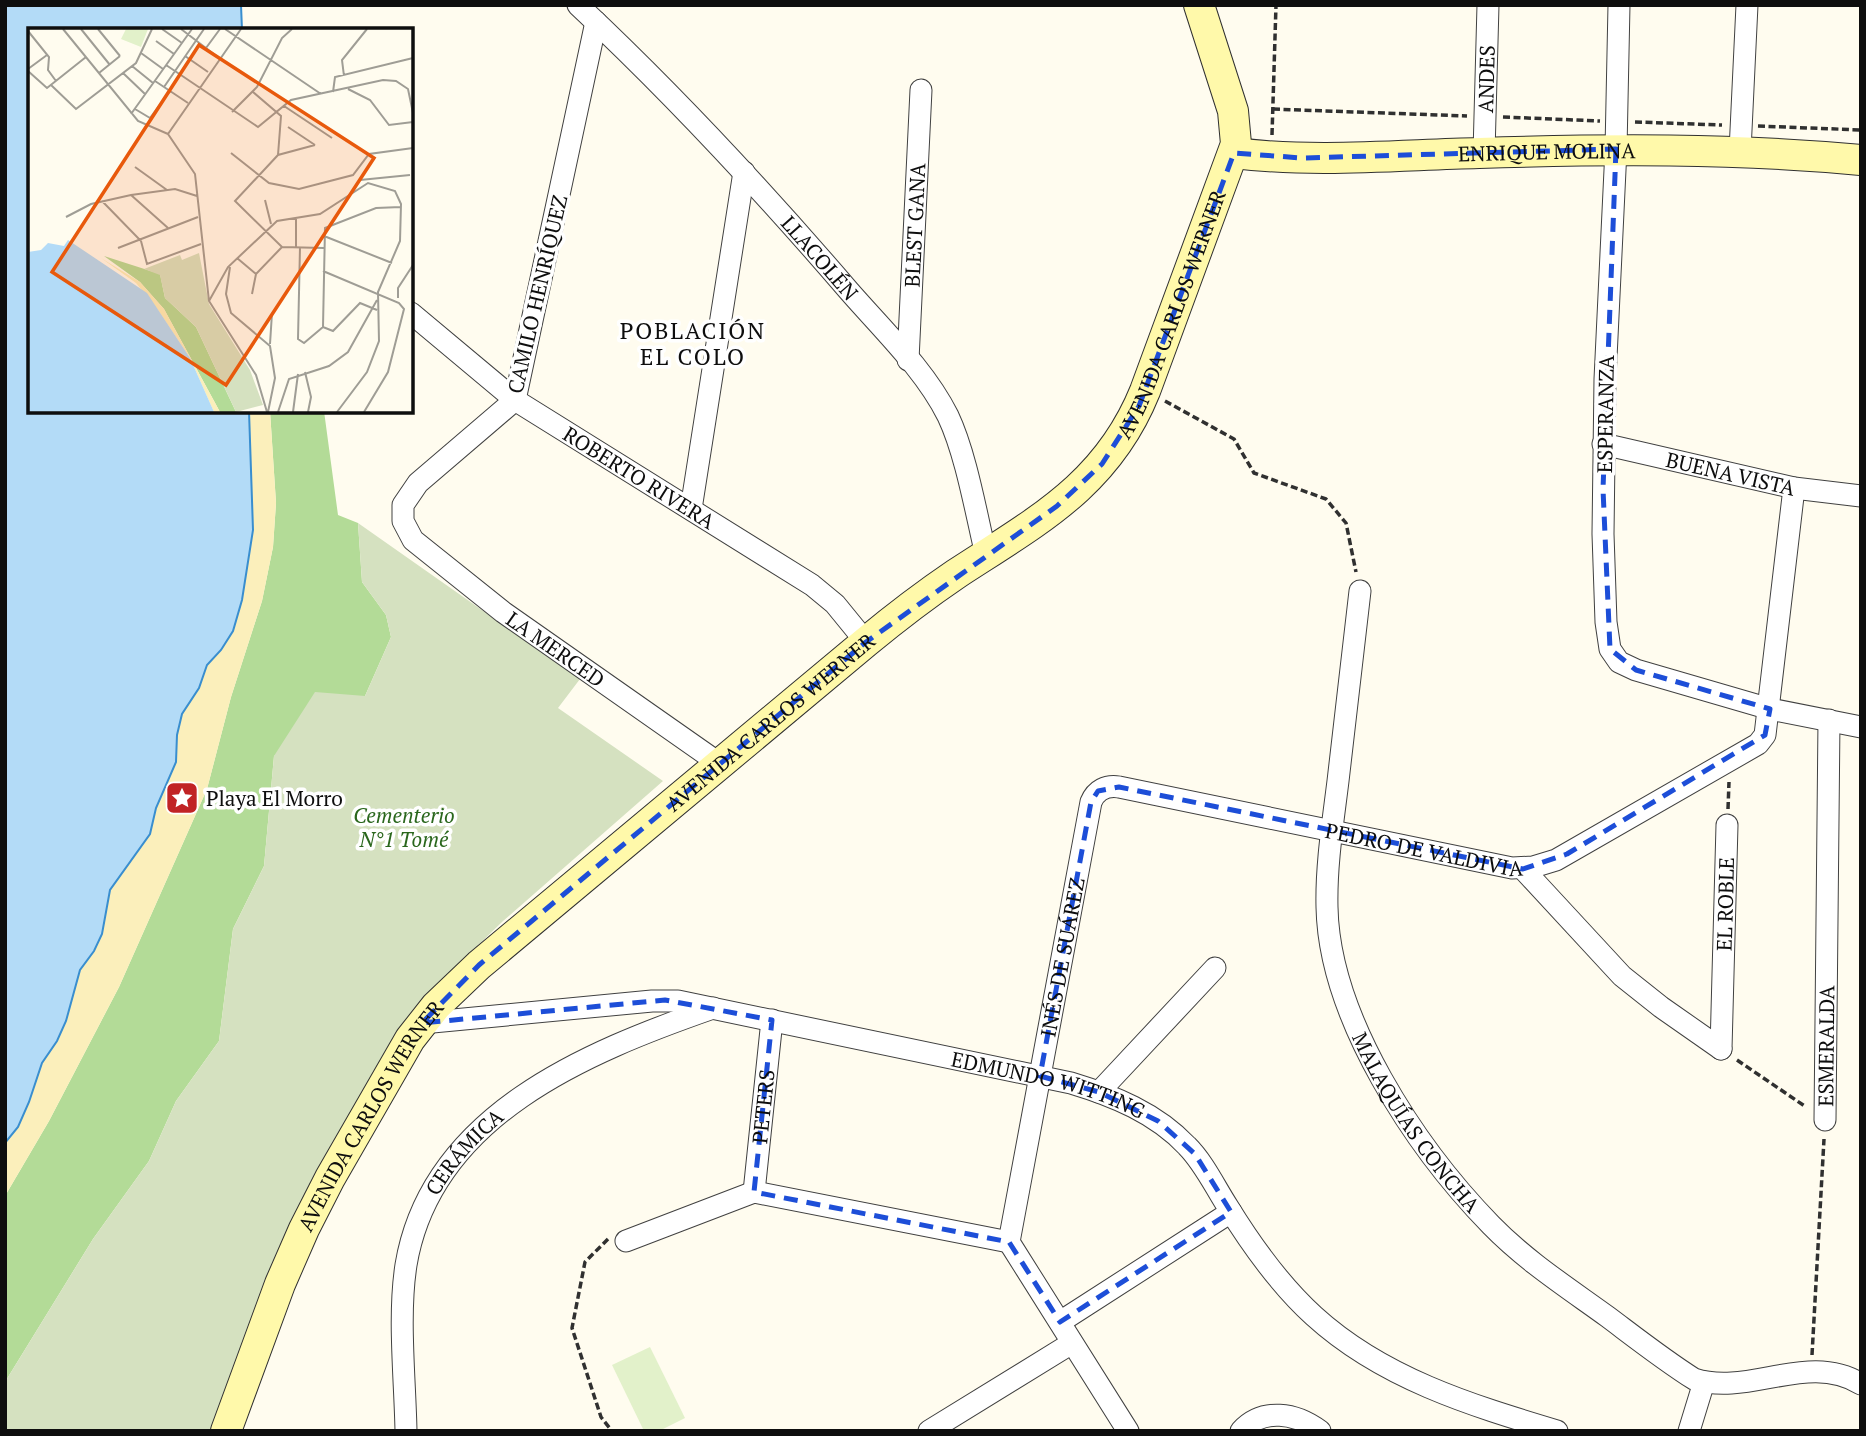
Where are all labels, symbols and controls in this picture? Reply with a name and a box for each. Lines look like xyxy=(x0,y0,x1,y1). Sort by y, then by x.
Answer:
inset map xyxy=(28,28,413,413)
street label: ANDES xyxy=(1471,45,1501,113)
street label: ENRIQUE MOLINA xyxy=(1457,136,1636,168)
street label: BLEST GANA xyxy=(898,162,932,288)
street label: AVENIDA CARLOS WERNER xyxy=(1110,185,1232,444)
street label: CAMILO HENRÍQUEZ xyxy=(501,192,573,396)
street label: LLACOLÉN xyxy=(775,209,865,306)
district label: POBLACIÓN EL COLO xyxy=(620,315,766,372)
street label: ESPERANZA xyxy=(1590,354,1620,473)
street label: ROBERTO RIVERA xyxy=(558,420,721,536)
street label: BUENA VISTA xyxy=(1663,445,1799,502)
street label: LA MERCED xyxy=(501,605,611,693)
street label: AVENIDA CARLOS WERNER xyxy=(660,626,881,817)
place icon: Playa El Morro xyxy=(163,779,201,817)
place label: Playa El Morro xyxy=(206,784,343,812)
park label: Cementerio N°1 Tomé xyxy=(353,801,455,853)
street label: PEDRO DE VALDIVIA xyxy=(1323,816,1524,882)
street label: EL ROBLE xyxy=(1710,857,1740,951)
street label: INÉS DE SUÁREZ xyxy=(1033,875,1091,1039)
street label: ESMERALDA xyxy=(1811,985,1840,1107)
street label: AVENIDA CARLOS WERNER xyxy=(291,994,450,1236)
street label: MALAQUÍAS CONCHA xyxy=(1346,1027,1487,1219)
street label: EDMUNDO WITTING xyxy=(949,1044,1151,1125)
street label: PETERS xyxy=(745,1068,781,1145)
street label: CERÁMICA xyxy=(419,1102,509,1200)

